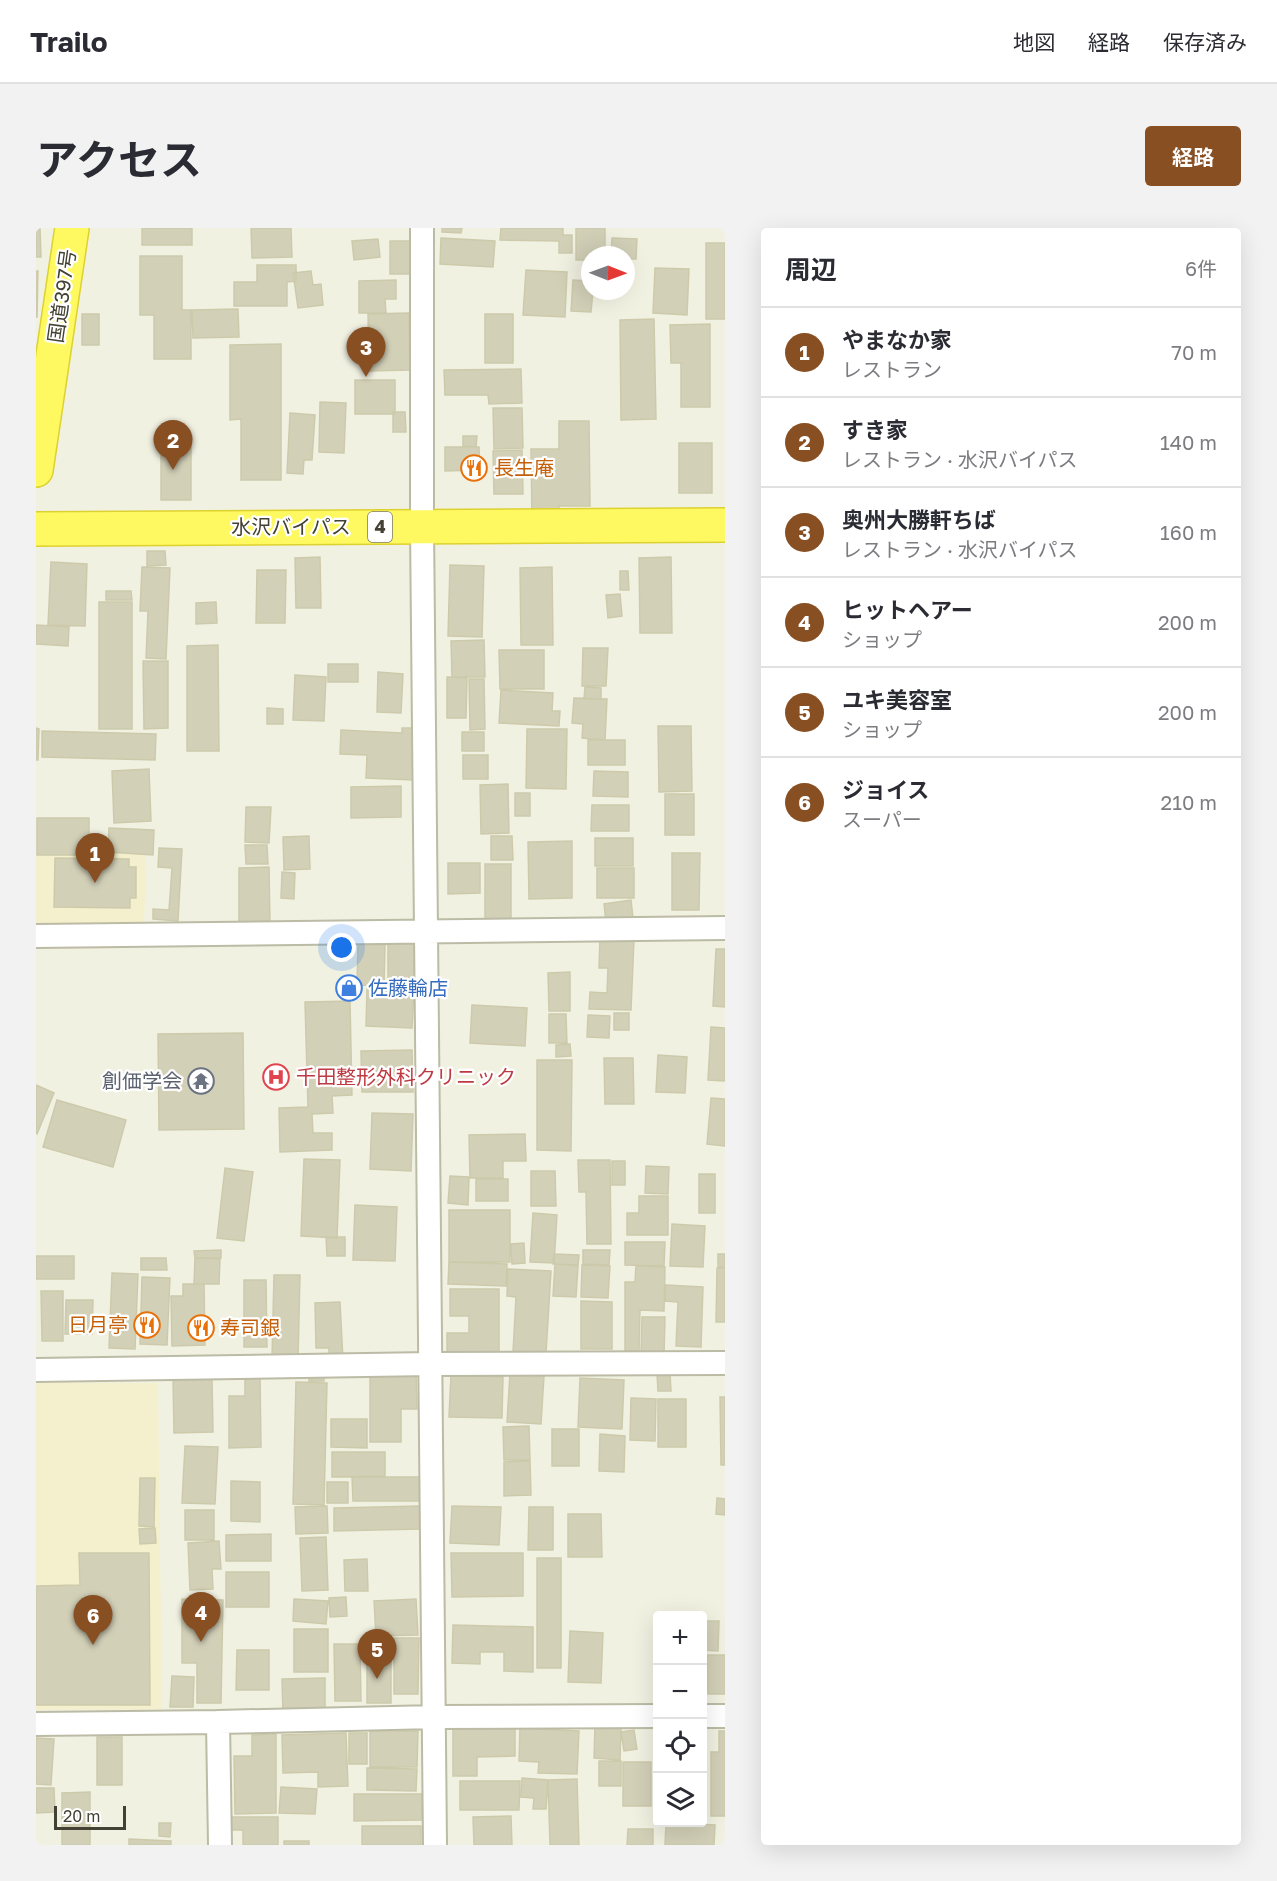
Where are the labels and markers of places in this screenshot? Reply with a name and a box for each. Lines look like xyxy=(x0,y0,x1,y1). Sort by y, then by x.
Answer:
pin: 3 xyxy=(346,328,386,377)
pin: 2 xyxy=(154,420,192,470)
restaurant icon: 長生庵 xyxy=(459,453,489,483)
place label: 長生庵 xyxy=(494,455,554,479)
pin: 1 xyxy=(76,834,114,883)
shop icon: 佐藤輪店 xyxy=(334,973,364,1003)
place label: 佐藤輪店 xyxy=(368,975,448,999)
hospital icon: 千田整形外科クリニック xyxy=(261,1062,291,1092)
place label: 千田整形外科クリニック xyxy=(296,1064,516,1088)
temple icon: 創価学会 xyxy=(186,1066,216,1096)
place label: 創価学会 xyxy=(102,1068,182,1092)
restaurant icon: 日月亭 xyxy=(132,1310,162,1340)
place label: 日月亭 xyxy=(68,1312,128,1336)
restaurant icon: 寿司銀 xyxy=(186,1313,216,1343)
place label: 寿司銀 xyxy=(220,1315,280,1339)
pin: 4 xyxy=(182,1592,220,1642)
pin: 6 xyxy=(74,1596,112,1645)
pin: 5 xyxy=(358,1630,396,1679)

